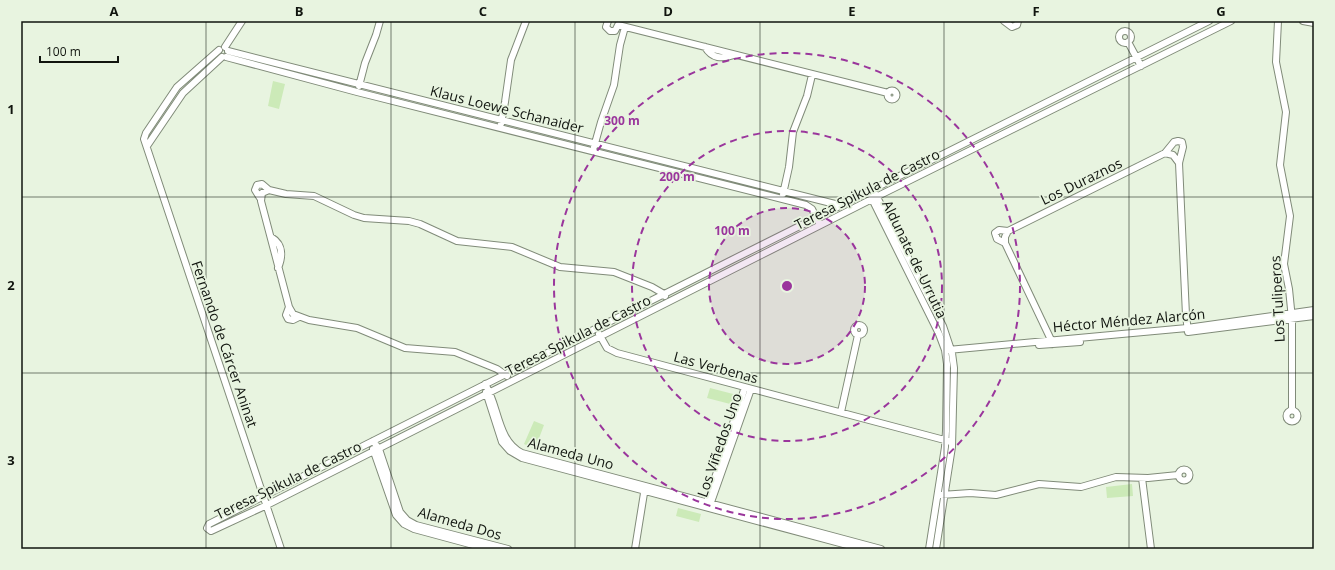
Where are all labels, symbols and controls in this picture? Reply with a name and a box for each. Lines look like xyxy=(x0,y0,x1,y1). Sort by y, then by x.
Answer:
text: A xyxy=(110,2,119,20)
text: B xyxy=(295,2,304,20)
text: C xyxy=(479,2,487,20)
text: D xyxy=(663,2,673,20)
text: E xyxy=(848,2,856,20)
text: F xyxy=(1032,2,1040,20)
text: G xyxy=(1216,2,1226,20)
scale bar xyxy=(40,38,118,64)
text: 100 m xyxy=(46,43,81,60)
street label: Klaus Loewe Schanaider xyxy=(428,81,586,137)
text: 1 xyxy=(7,100,15,118)
text: 300 m xyxy=(604,112,640,129)
street label: Teresa Spikula de Castro xyxy=(791,144,943,234)
street label: Los Duraznos xyxy=(1037,153,1125,209)
text: 200 m xyxy=(659,168,695,185)
street label: Aldunate de Urrutia xyxy=(878,197,952,321)
text: 100 m xyxy=(714,222,750,239)
street label: Los Tuliperos xyxy=(1265,255,1289,343)
street label: Fernando de Cárcer Aninat xyxy=(188,258,262,430)
text: 2 xyxy=(7,276,15,294)
centre of rings xyxy=(780,279,794,293)
street label: Teresa Spikula de Castro xyxy=(502,290,654,380)
street label: Héctor Méndez Alarcón xyxy=(1052,304,1206,336)
street label: Las Verbenas xyxy=(672,347,761,387)
street label: Los Viñedos Uno xyxy=(692,390,746,500)
street label: Alameda Uno xyxy=(526,432,616,474)
street label: Teresa Spikula de Castro xyxy=(212,436,364,524)
text: 3 xyxy=(7,451,15,469)
street label: Alameda Dos xyxy=(416,502,504,544)

